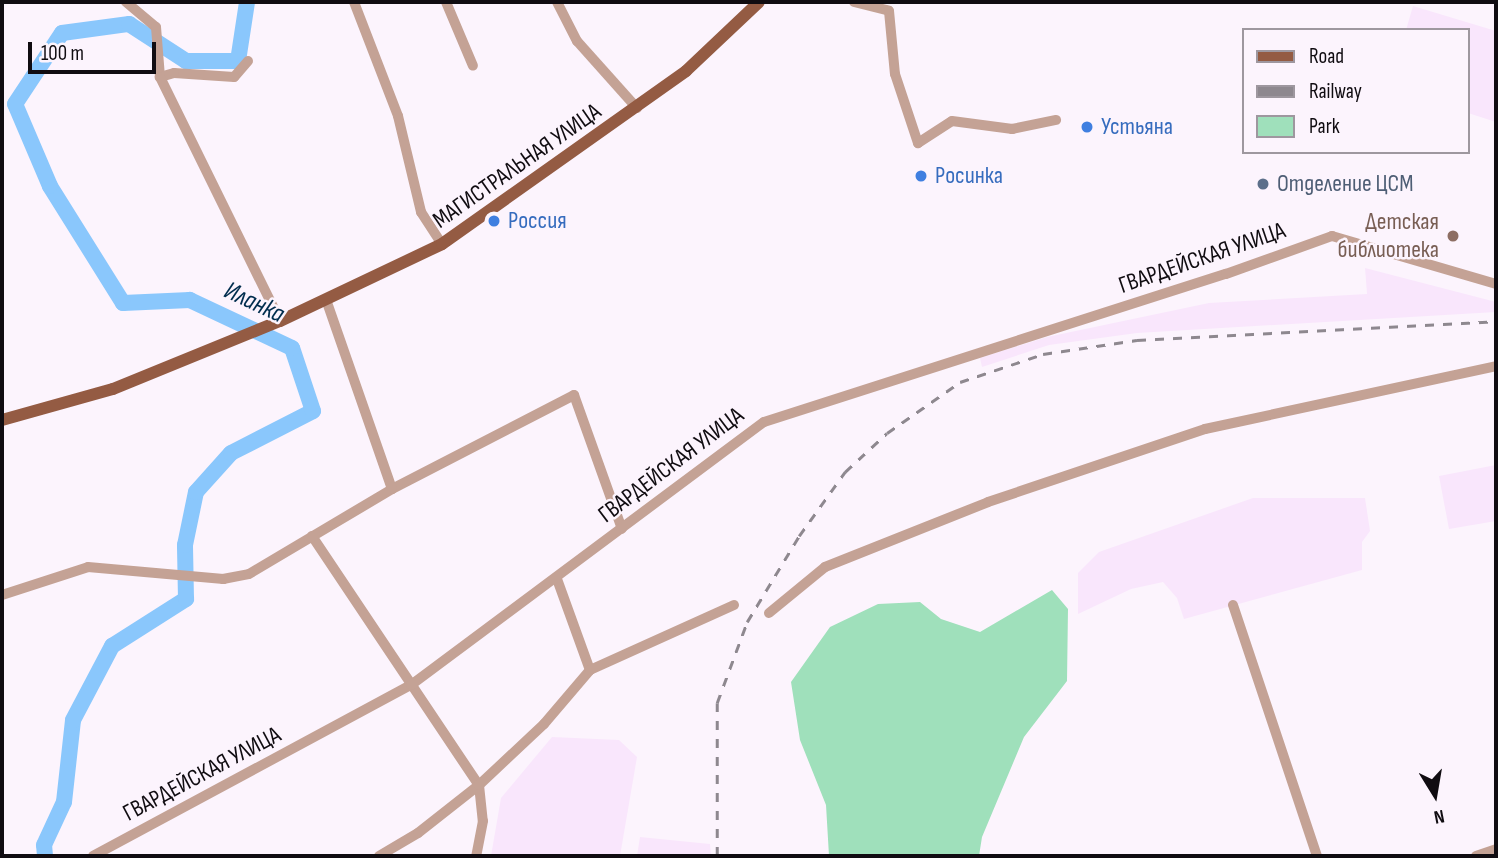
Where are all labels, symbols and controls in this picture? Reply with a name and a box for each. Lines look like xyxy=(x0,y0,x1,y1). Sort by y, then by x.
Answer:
scale bar xyxy=(32,28,159,72)
legend xyxy=(1242,28,1470,154)
text: 100 m xyxy=(41,41,84,66)
text: Road xyxy=(1309,44,1344,69)
text: Railway xyxy=(1309,79,1362,104)
street label: МАГИСТРАЛЬНАЯ УЛИЦА xyxy=(427,97,607,235)
place label: Устьяна xyxy=(1101,113,1173,141)
text: Park xyxy=(1309,114,1340,139)
marker: Устьяна xyxy=(1079,119,1095,135)
place label: Росинка xyxy=(935,162,1003,190)
marker: Росинка xyxy=(913,168,929,184)
place label: Отделение ЦСМ xyxy=(1277,170,1413,198)
marker: Отделение ЦСМ xyxy=(1255,176,1271,192)
place label: Россия xyxy=(508,207,567,235)
place label: Детская библиотека xyxy=(1338,208,1439,264)
marker: Россия xyxy=(486,213,502,229)
street label: ГВАРДЕЙСКАЯ УЛИЦА xyxy=(1115,216,1289,300)
marker: Детская библиотека xyxy=(1445,228,1461,244)
water label: Иланка xyxy=(219,276,289,330)
street label: ГВАРДЕЙСКАЯ УЛИЦА xyxy=(593,401,749,529)
street label: ГВАРДЕЙСКАЯ УЛИЦА xyxy=(118,720,286,828)
north arrow xyxy=(1400,760,1470,830)
text: N xyxy=(1432,804,1446,828)

